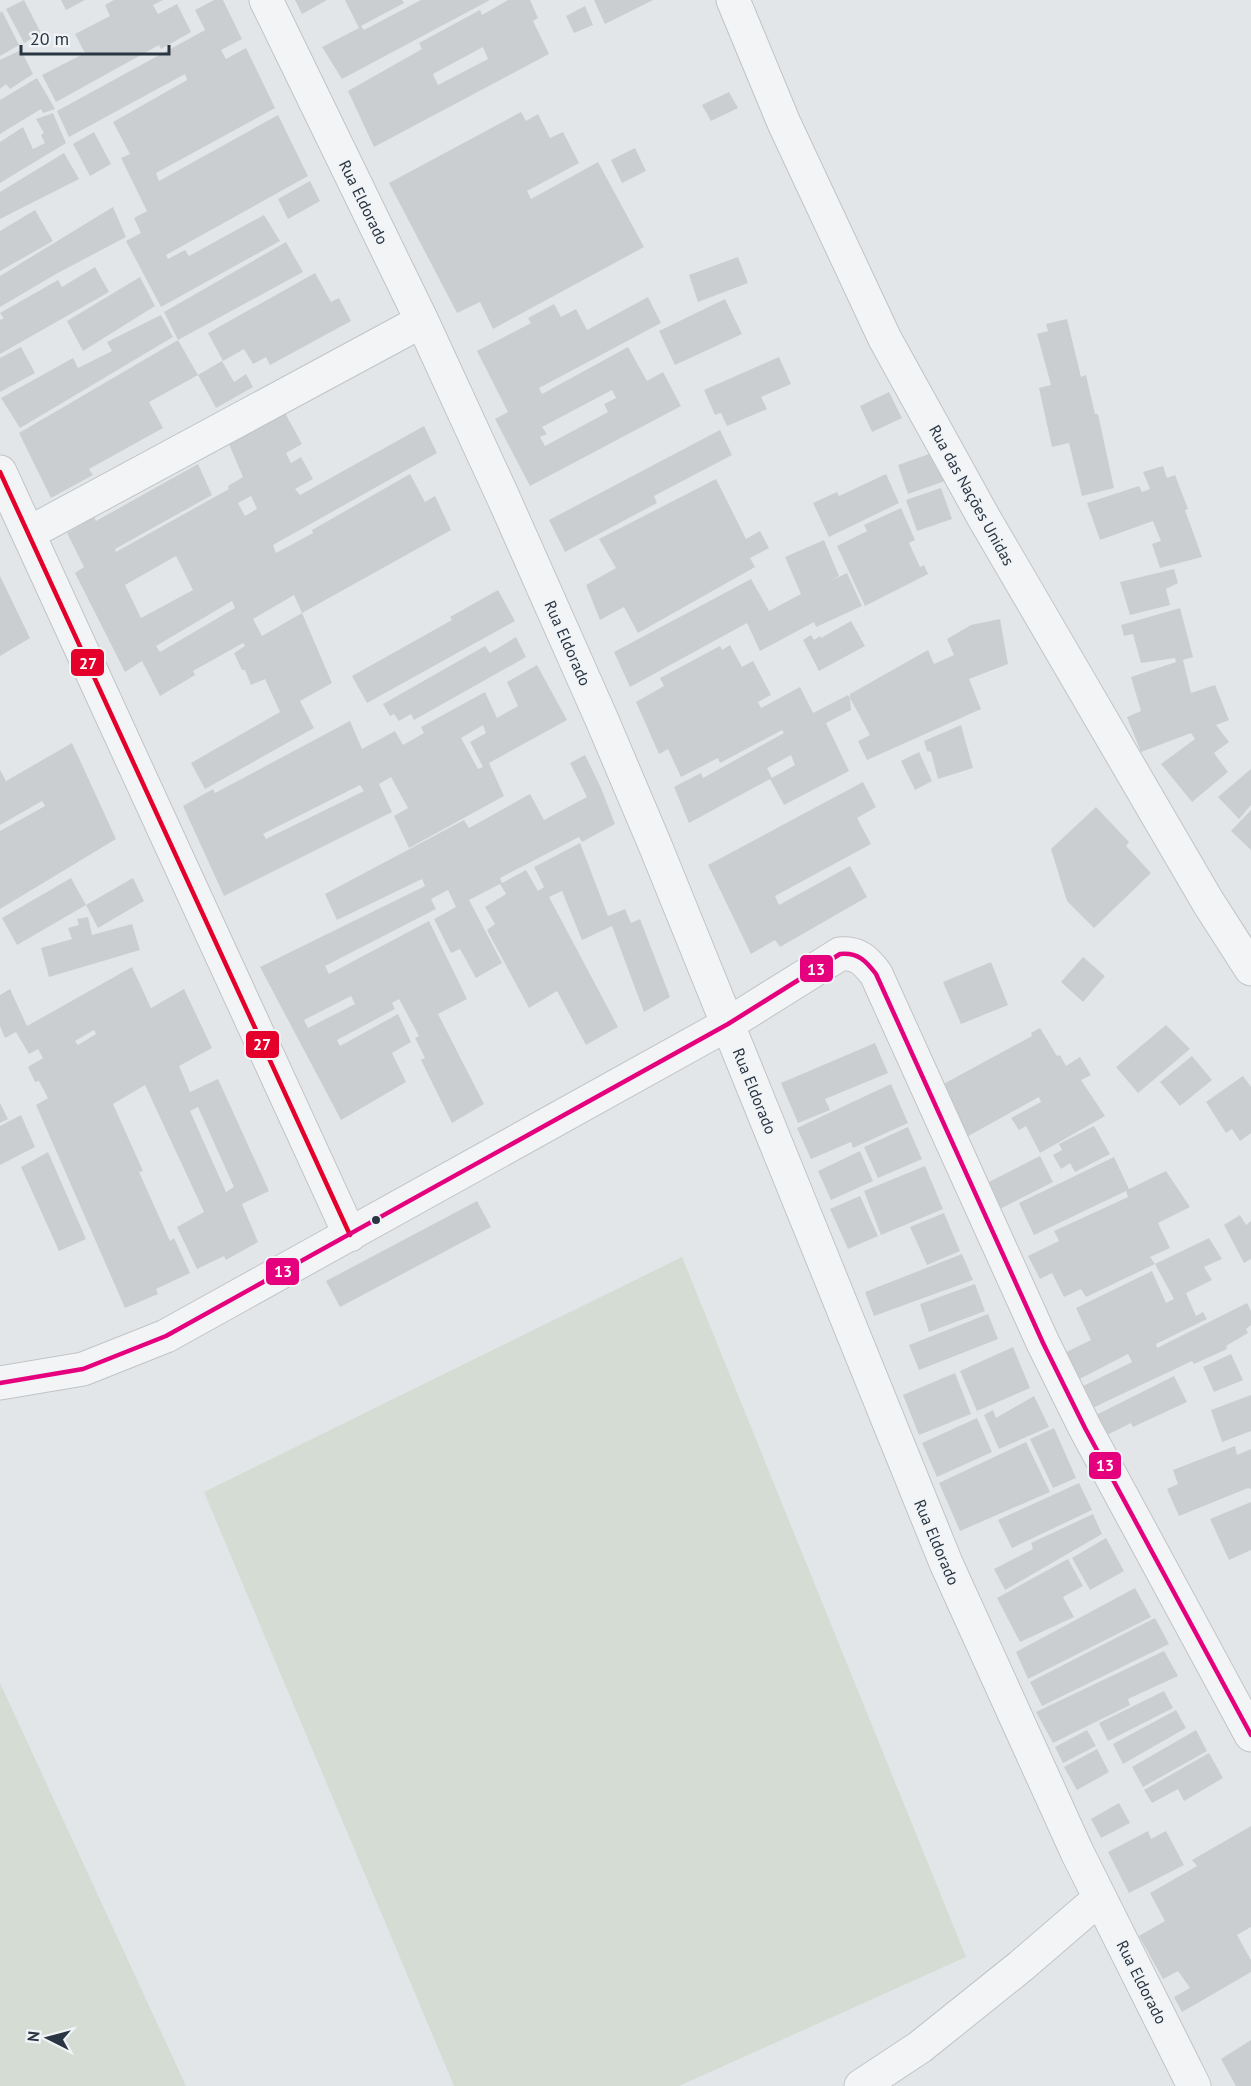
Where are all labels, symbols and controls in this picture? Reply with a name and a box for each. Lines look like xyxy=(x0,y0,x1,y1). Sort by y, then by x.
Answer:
scale bar xyxy=(21,18,170,56)
text: 20 m xyxy=(30,27,69,50)
street label: Rua Eldorado xyxy=(335,157,393,247)
street label: Rua das Nações Unidas xyxy=(925,421,1019,569)
street label: Rua Eldorado xyxy=(540,597,596,689)
line badge: 27 xyxy=(70,648,105,677)
text: 27 xyxy=(79,653,97,673)
line badge: 13 xyxy=(799,954,834,983)
text: 13 xyxy=(807,959,825,979)
line badge: 27 xyxy=(245,1030,280,1059)
text: 27 xyxy=(253,1034,271,1054)
street label: Rua Eldorado xyxy=(729,1045,781,1137)
unlabelled marker xyxy=(370,1214,382,1226)
line badge: 13 xyxy=(265,1257,300,1286)
text: 13 xyxy=(274,1261,292,1281)
line badge: 13 xyxy=(1088,1451,1122,1480)
text: 13 xyxy=(1096,1455,1114,1475)
street label: Rua Eldorado xyxy=(910,1496,964,1588)
street label: Rua Eldorado xyxy=(1112,1937,1172,2027)
north arrow xyxy=(18,2008,78,2068)
text: N xyxy=(23,2030,44,2043)

